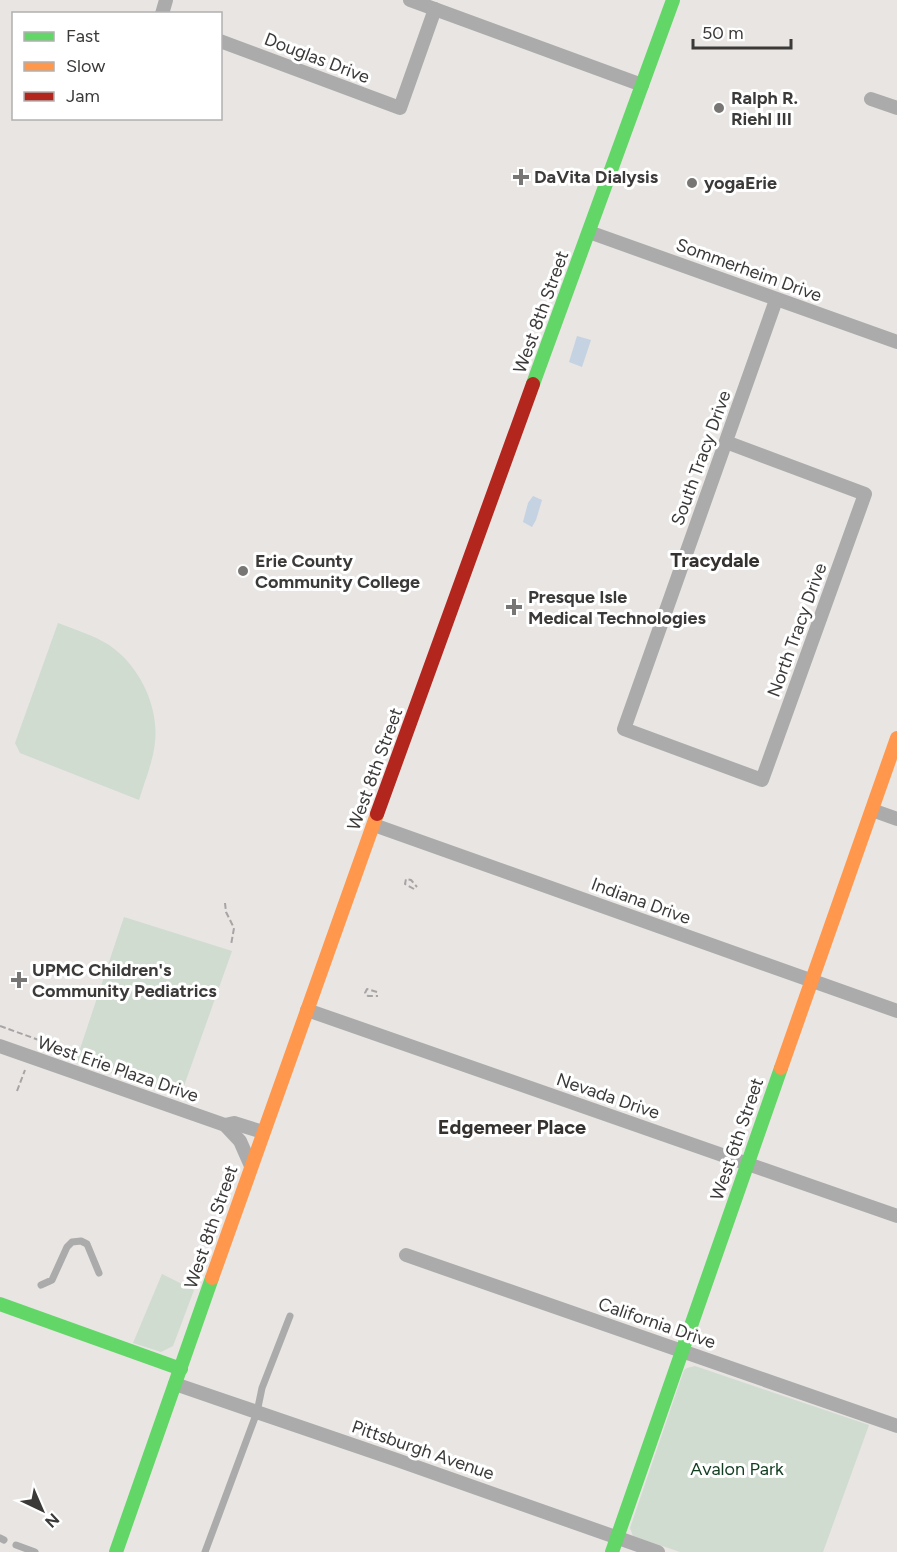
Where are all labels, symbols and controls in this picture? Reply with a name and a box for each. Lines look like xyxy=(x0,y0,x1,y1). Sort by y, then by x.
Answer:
legend xyxy=(12,12,222,120)
scale bar xyxy=(693,12,790,50)
text: 50 m xyxy=(702,22,744,44)
text: Fast xyxy=(66,25,100,47)
street label: Douglas Drive xyxy=(261,28,373,88)
text: Slow xyxy=(66,55,105,77)
text: Jam xyxy=(66,85,100,107)
place label: Ralph R. Riehl III xyxy=(731,87,798,130)
marker: Ralph R. Riehl III xyxy=(712,101,726,115)
place label: DaVita Dialysis xyxy=(534,166,659,188)
marker: DaVita Dialysis xyxy=(512,168,530,186)
place label: yogaErie xyxy=(704,172,777,194)
marker: yogaErie xyxy=(685,176,699,190)
street label: Sommerheim Drive xyxy=(673,233,825,307)
street label: West 8th Street xyxy=(509,248,573,376)
street label: South Tracy Drive xyxy=(666,387,736,529)
district label: Tracydale xyxy=(670,548,760,572)
place label: Erie County Community College xyxy=(255,550,420,593)
street label: North Tracy Drive xyxy=(763,560,832,700)
marker: Erie County Community College xyxy=(236,564,250,578)
place label: Presque Isle Medical Technologies xyxy=(528,586,706,629)
marker: Presque Isle Medical Technologies xyxy=(505,598,523,616)
street label: West 8th Street xyxy=(343,705,407,833)
street label: Indiana Drive xyxy=(588,873,694,929)
place label: UPMC Children's Community Pediatrics xyxy=(32,959,217,1002)
marker: UPMC Children's Community Pediatrics xyxy=(10,971,28,989)
street label: West Erie Plaza Drive xyxy=(35,1031,202,1107)
street label: Nevada Drive xyxy=(554,1068,663,1124)
street label: West 6th Street xyxy=(706,1075,768,1203)
district label: Edgemeer Place xyxy=(438,1115,586,1139)
street label: West 8th Street xyxy=(180,1162,242,1291)
street label: California Drive xyxy=(595,1293,719,1353)
street label: Pittsburgh Avenue xyxy=(349,1415,497,1485)
park label: Avalon Park xyxy=(690,1458,784,1480)
north arrow xyxy=(12,1480,72,1540)
text: N xyxy=(41,1509,63,1532)

